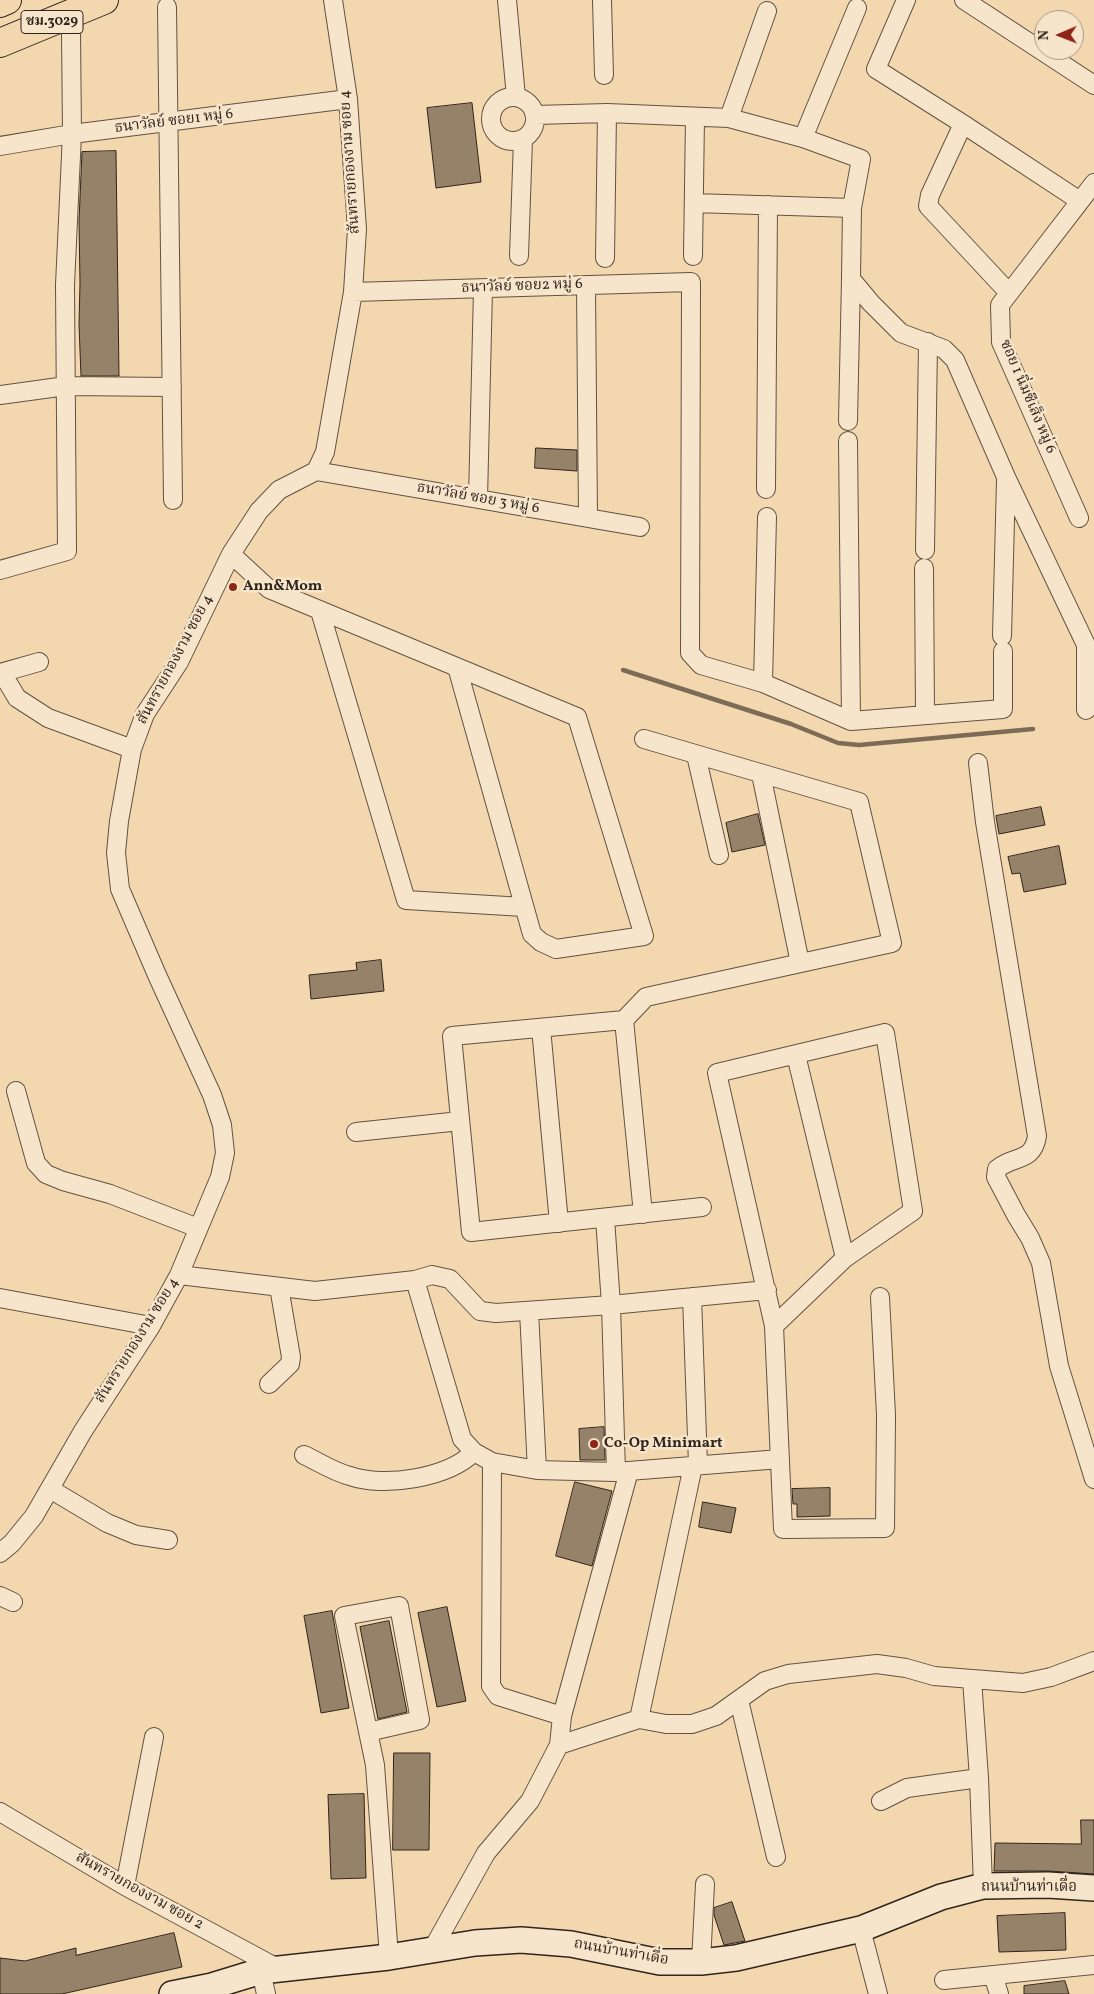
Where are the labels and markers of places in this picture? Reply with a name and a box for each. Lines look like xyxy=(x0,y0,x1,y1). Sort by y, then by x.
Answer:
place label: Ann&Mom xyxy=(243,578,322,596)
marker: Ann&Mom xyxy=(227,581,239,593)
place label: Co-Op Minimart xyxy=(604,1435,723,1453)
marker: Co-Op Minimart xyxy=(588,1438,600,1450)

